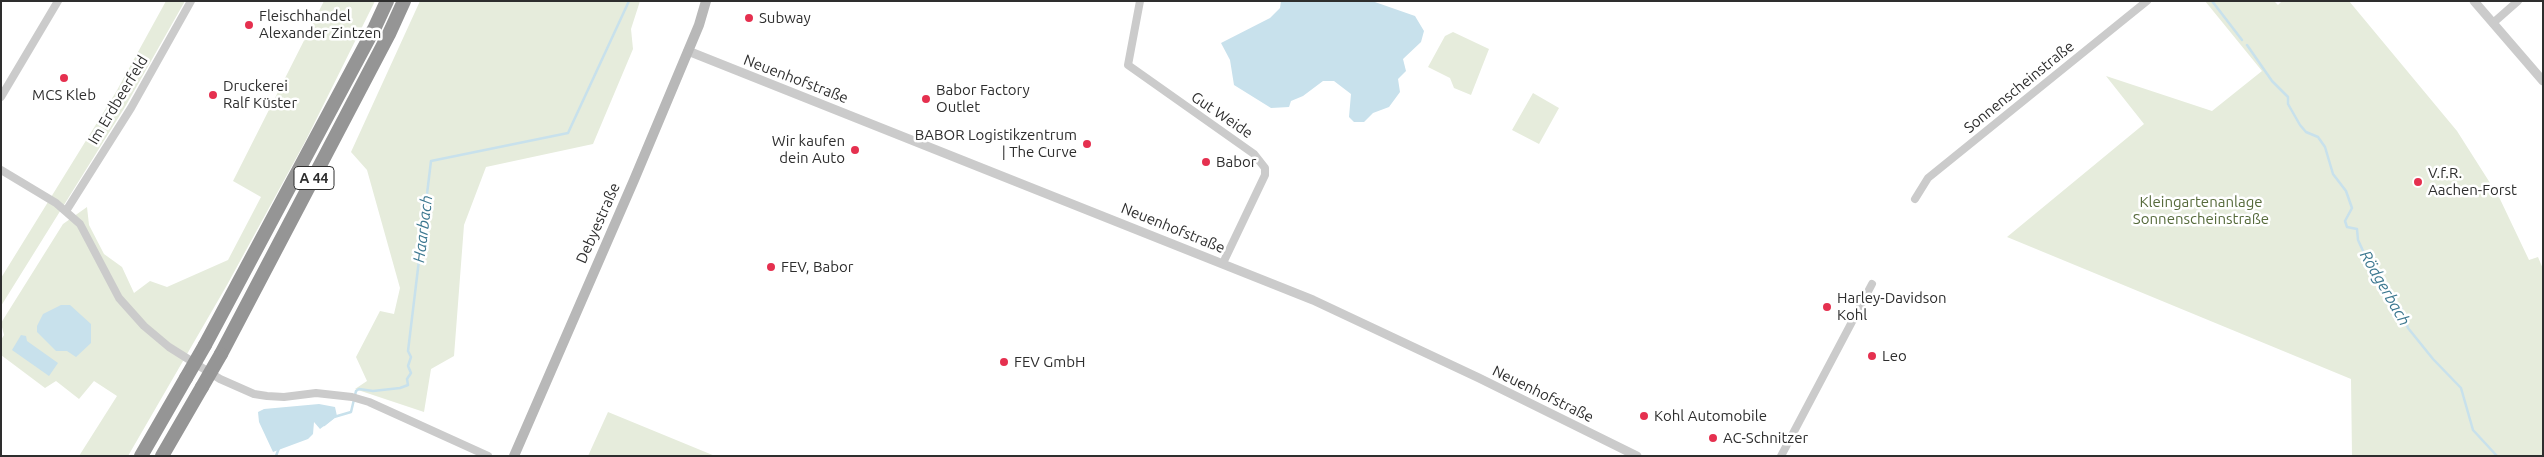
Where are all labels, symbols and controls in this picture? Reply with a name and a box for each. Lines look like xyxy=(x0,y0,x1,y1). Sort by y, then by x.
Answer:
place label: Fleischhandel Alexander Zintzen xyxy=(259,7,381,42)
place label: Subway xyxy=(759,9,811,27)
marker: Subway xyxy=(743,12,755,24)
marker: Fleischhandel Alexander Zintzen xyxy=(243,19,255,31)
street label: Sonnenscheinstraße xyxy=(1960,37,2078,137)
street label: Neuenhofstraße xyxy=(741,51,851,107)
street label: Im Erdbeerfeld xyxy=(84,52,152,148)
marker: MCS Kleb xyxy=(58,72,70,84)
place label: Druckerei Ralf Küster xyxy=(223,77,297,112)
place label: Babor Factory Outlet xyxy=(936,81,1030,116)
place label: MCS Kleb xyxy=(32,86,96,104)
street label: Gut Weide xyxy=(1188,88,1256,142)
marker: Druckerei Ralf Küster xyxy=(207,89,219,101)
marker: Babor Factory Outlet xyxy=(920,93,932,105)
place label: BABOR Logistikzentrum | The Curve xyxy=(915,126,1077,161)
place label: Wir kaufen dein Auto xyxy=(772,132,845,167)
marker: BABOR Logistikzentrum | The Curve xyxy=(1081,138,1093,150)
marker: Wir kaufen dein Auto xyxy=(849,144,861,156)
place label: Babor xyxy=(1216,153,1256,171)
marker: Babor xyxy=(1200,156,1212,168)
place label: V.f.R. Aachen-Forst xyxy=(2428,164,2517,199)
road number: A 44 xyxy=(294,167,334,190)
marker: V.f.R. Aachen-Forst xyxy=(2412,176,2424,188)
street label: Debyestraße xyxy=(572,180,624,266)
park label: Kleingartenanlage Sonnenscheinstraße xyxy=(2133,193,2269,228)
water label: Haarbach xyxy=(409,194,437,264)
street label: Neuenhofstraße xyxy=(1118,199,1228,257)
water label: Rödgerbach xyxy=(2356,247,2414,329)
place label: FEV, Babor xyxy=(781,258,853,276)
marker: FEV, Babor xyxy=(765,261,777,273)
place label: Harley-Davidson Kohl xyxy=(1837,289,1946,324)
marker: Harley-Davidson Kohl xyxy=(1821,301,1833,313)
place label: Leo xyxy=(1882,347,1907,365)
marker: Leo xyxy=(1866,350,1878,362)
place label: FEV GmbH xyxy=(1014,353,1085,371)
marker: FEV GmbH xyxy=(998,356,1010,368)
street label: Neuenhofstraße xyxy=(1489,362,1597,426)
place label: Kohl Automobile xyxy=(1654,407,1767,425)
marker: Kohl Automobile xyxy=(1638,410,1650,422)
place label: AC-Schnitzer xyxy=(1723,429,1808,447)
marker: AC-Schnitzer xyxy=(1707,432,1719,444)

